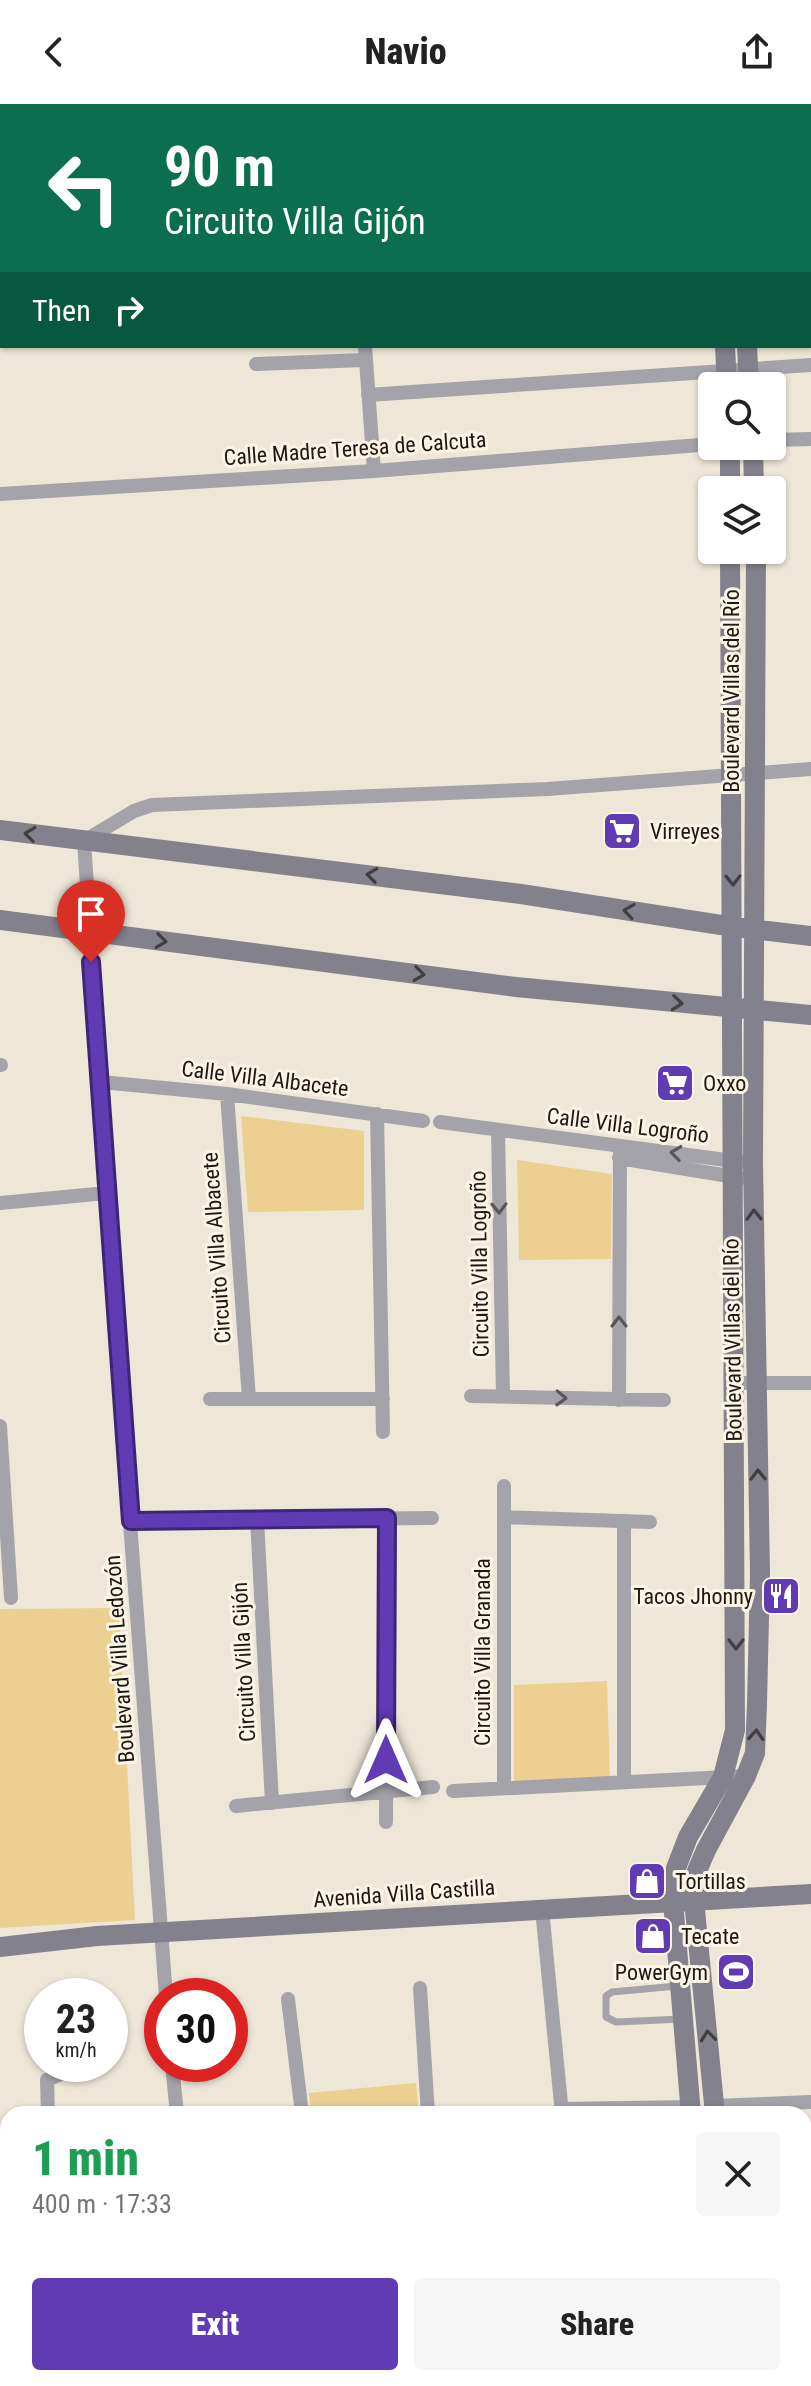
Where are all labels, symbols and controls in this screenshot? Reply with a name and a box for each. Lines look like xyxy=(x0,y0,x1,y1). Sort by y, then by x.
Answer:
icon: back xyxy=(32,30,76,74)
icon: share xyxy=(735,30,779,74)
text: Navio xyxy=(364,31,447,73)
text: 90 m xyxy=(164,134,275,200)
icon: left xyxy=(32,136,136,240)
text: Circuito Villa Gijón xyxy=(164,201,426,243)
icon: right xyxy=(107,288,151,332)
text: Then xyxy=(32,293,91,328)
map controls xyxy=(698,372,786,564)
button: search xyxy=(698,372,786,460)
street label: Calle Madre Teresa de Calcuta xyxy=(223,427,487,470)
button: layers xyxy=(698,476,786,564)
street label: Boulevard Villas del Río xyxy=(719,589,744,793)
supermarket icon: Virreyes xyxy=(601,810,643,852)
place label: Virreyes xyxy=(650,819,720,844)
one-way arrow xyxy=(23,826,37,843)
one-way arrow xyxy=(365,867,379,884)
one-way arrow xyxy=(724,874,741,887)
pin xyxy=(57,880,125,962)
icon: arrive xyxy=(69,892,113,936)
one-way arrow xyxy=(622,903,636,920)
one-way arrow xyxy=(155,933,168,950)
one-way arrow xyxy=(412,966,425,983)
one-way arrow xyxy=(671,994,684,1011)
street label: Calle Villa Albacete xyxy=(180,1056,350,1101)
supermarket icon: Oxxo xyxy=(654,1062,696,1104)
place label: Oxxo xyxy=(703,1071,746,1096)
street label: Calle Villa Logroño xyxy=(545,1103,710,1148)
one-way arrow xyxy=(669,1145,683,1162)
street label: Circuito Villa Albacete xyxy=(197,1151,236,1344)
street label: Circuito Villa Logroño xyxy=(465,1170,494,1358)
one-way arrow xyxy=(491,1202,508,1215)
one-way arrow xyxy=(745,1208,763,1221)
street label: Boulevard Villas del Río xyxy=(718,1238,747,1442)
one-way arrow xyxy=(610,1315,628,1328)
one-way arrow xyxy=(555,1389,568,1407)
one-way arrow xyxy=(749,1468,766,1481)
street label: Boulevard Villa Ledozón xyxy=(100,1554,139,1764)
street label: Circuito Villa Granada xyxy=(470,1558,495,1746)
restaurant icon: Tacos Jhonny xyxy=(760,1575,802,1617)
street label: Circuito Villa Gijón xyxy=(227,1581,260,1743)
place label: Tacos Jhonny xyxy=(633,1584,753,1609)
one-way arrow xyxy=(727,1638,744,1651)
position arrow xyxy=(344,1718,428,1802)
one-way arrow xyxy=(747,1728,764,1741)
shop icon: Tortillas xyxy=(626,1860,668,1902)
place label: Tortillas xyxy=(675,1869,746,1894)
street label: Avenida Villa Castilla xyxy=(312,1875,496,1912)
shop icon: Tecate xyxy=(632,1915,674,1957)
place label: Tecate xyxy=(681,1924,739,1949)
sports icon: PowerGym xyxy=(715,1951,757,1993)
place label: PowerGym xyxy=(615,1960,708,1985)
speed limit sign: 30 xyxy=(144,1978,248,2082)
text: 23 xyxy=(56,1996,96,2043)
one-way arrow xyxy=(700,2029,717,2042)
text: km/h xyxy=(55,2038,97,2062)
text: 1 min xyxy=(32,2130,139,2187)
button: close xyxy=(696,2132,780,2216)
text: 400 m · 17:33 xyxy=(32,2189,172,2219)
button: Exit xyxy=(32,2278,398,2370)
button: Share xyxy=(414,2278,780,2370)

